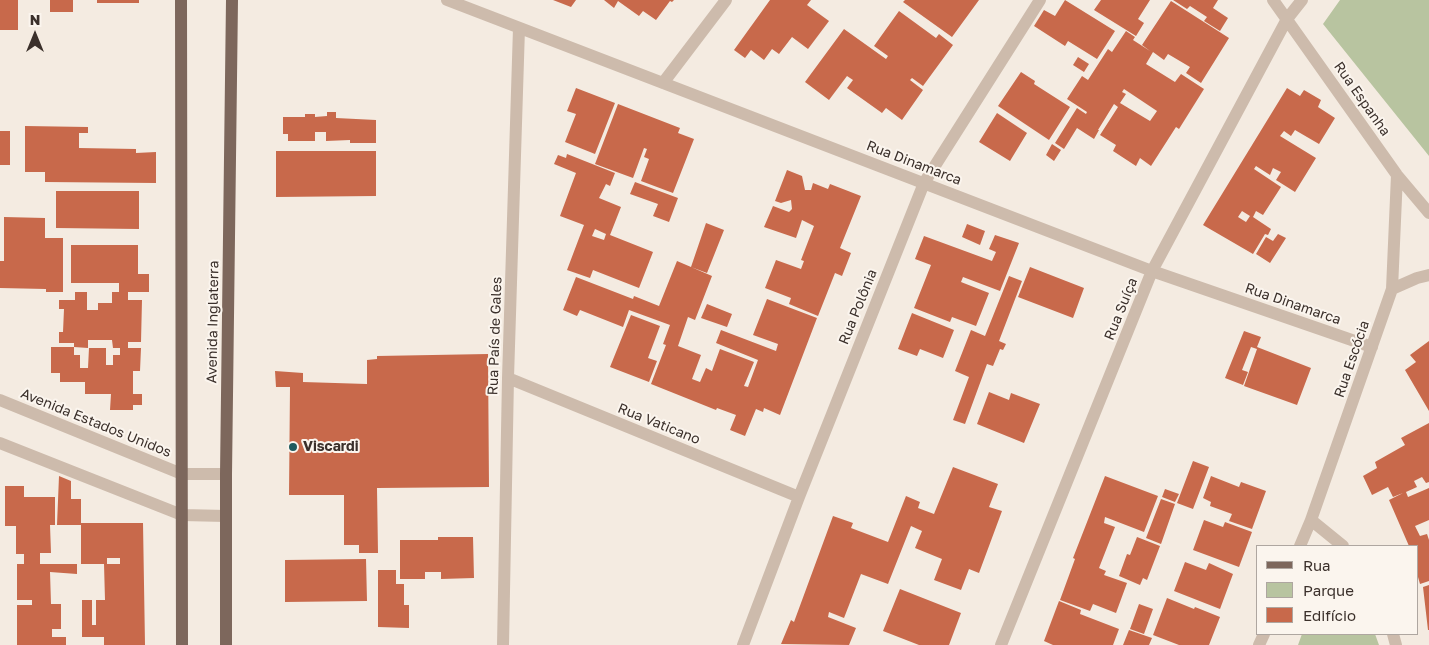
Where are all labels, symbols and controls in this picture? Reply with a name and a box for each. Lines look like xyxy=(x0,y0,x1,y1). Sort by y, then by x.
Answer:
north arrow xyxy=(10,10,60,60)
text: N xyxy=(30,11,40,28)
street label: Rua Espanha xyxy=(1330,59,1394,139)
street label: Rua Dinamarca xyxy=(864,137,964,189)
street label: Avenida Inglaterra xyxy=(204,260,222,384)
street label: Rua Polônia xyxy=(835,267,881,347)
street label: Rua Suíça xyxy=(1101,275,1141,343)
street label: Rua País de Gales xyxy=(485,276,505,396)
street label: Rua Dinamarca xyxy=(1243,280,1343,328)
street label: Rua Escócia xyxy=(1331,318,1373,400)
street label: Avenida Estados Unidos xyxy=(18,385,174,461)
street label: Rua Vaticano xyxy=(615,400,703,448)
place label: Viscardi xyxy=(303,439,358,455)
marker: Viscardi xyxy=(287,441,299,453)
legend xyxy=(1256,545,1419,635)
text: Rua xyxy=(1303,556,1330,574)
text: Parque xyxy=(1303,581,1354,599)
text: Edifício xyxy=(1303,606,1356,624)

